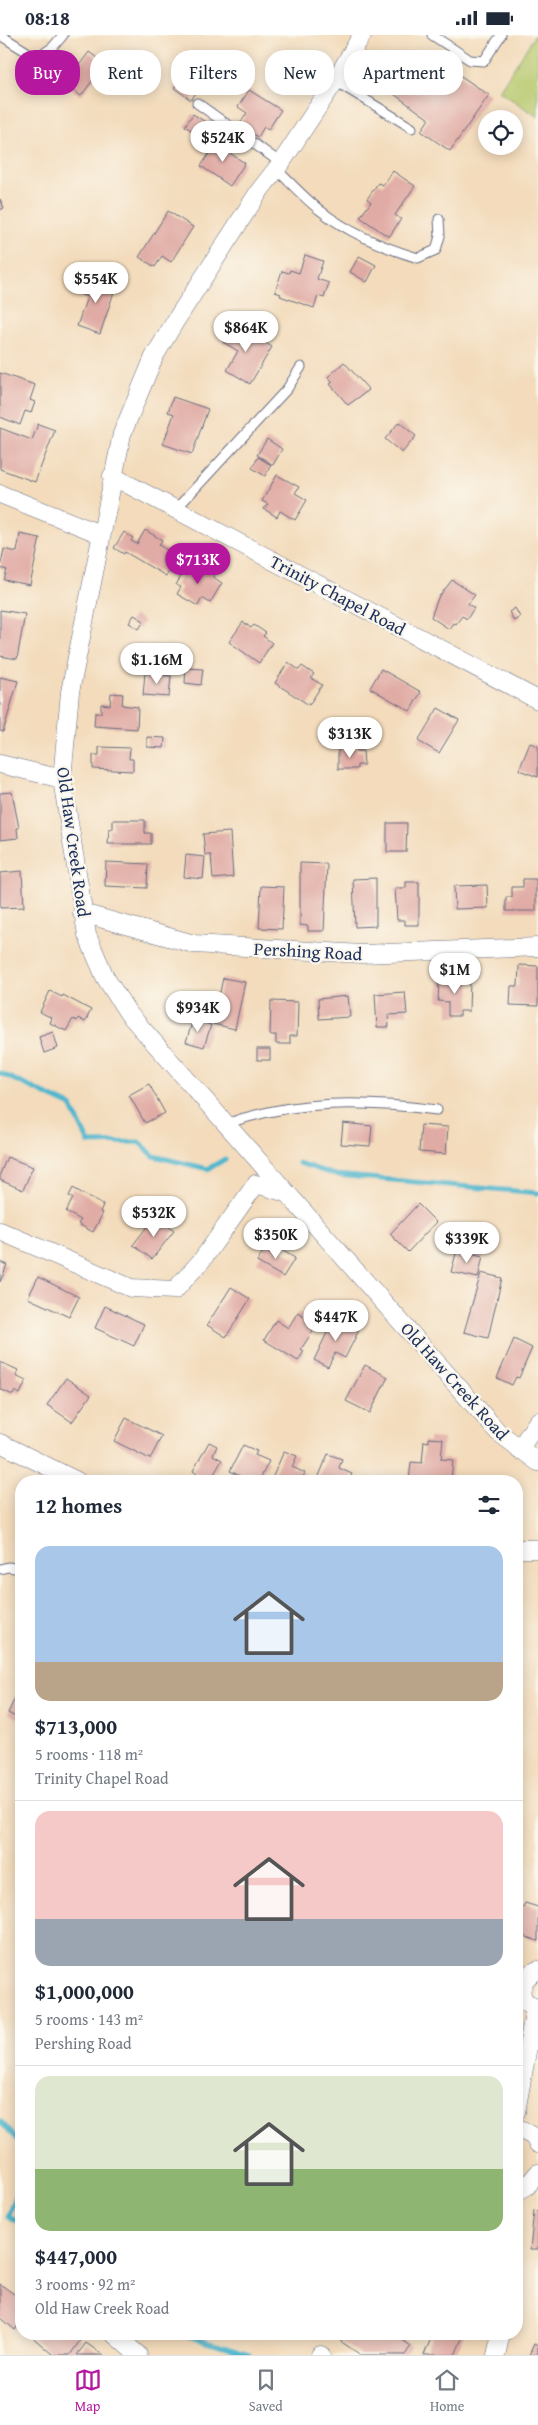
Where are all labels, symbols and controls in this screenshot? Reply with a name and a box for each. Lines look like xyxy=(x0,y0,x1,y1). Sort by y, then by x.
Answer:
text: 08:18 xyxy=(25,4,70,32)
chip: Buy xyxy=(15,50,80,95)
chip: Rent xyxy=(90,50,161,95)
chip: Filters xyxy=(171,50,255,95)
chip: New xyxy=(265,50,334,95)
chip: Apartment xyxy=(344,50,463,95)
map controls xyxy=(478,110,523,155)
button: locate xyxy=(478,110,523,155)
pin: $524K xyxy=(188,121,258,163)
text: $524K xyxy=(201,125,245,149)
pin: $554K xyxy=(61,261,131,304)
text: $554K xyxy=(74,266,118,290)
pin: $864K xyxy=(211,311,281,353)
text: $864K xyxy=(224,315,268,339)
pin: $713K xyxy=(163,543,233,585)
text: $713K xyxy=(176,547,220,571)
street label: Trinity Chapel Road xyxy=(265,548,411,642)
pin: $1.16M xyxy=(116,643,198,685)
text: $1.16M xyxy=(131,647,183,671)
pin: $313K xyxy=(315,717,385,759)
text: $313K xyxy=(328,721,372,745)
street label: Old Haw Creek Road xyxy=(50,765,98,919)
street label: Pershing Road xyxy=(253,935,363,967)
pin: $1M xyxy=(431,953,479,995)
text: $1M xyxy=(440,957,470,981)
pin: $934K xyxy=(163,991,233,1033)
text: $934K xyxy=(176,995,220,1019)
pin: $532K xyxy=(119,1195,189,1238)
text: $532K xyxy=(132,1200,176,1224)
pin: $350K xyxy=(241,1217,311,1260)
pin: $339K xyxy=(432,1221,502,1264)
text: $350K xyxy=(254,1222,298,1246)
text: $339K xyxy=(445,1226,489,1250)
pin: $447K xyxy=(301,1299,371,1342)
text: $447K xyxy=(314,1304,358,1328)
street label: Old Haw Creek Road xyxy=(394,1316,516,1446)
text: 12 homes xyxy=(35,1490,122,1521)
icon: filters xyxy=(475,1491,503,1519)
icon: home xyxy=(224,1578,314,1668)
text: $713,000 xyxy=(35,1711,117,1742)
text: 5 rooms · 118 m² xyxy=(35,1742,143,1766)
text: Trinity Chapel Road xyxy=(35,1766,169,1790)
icon: home xyxy=(224,1844,314,1934)
text: $1,000,000 xyxy=(35,1976,134,2007)
text: 5 rooms · 143 m² xyxy=(35,2007,143,2031)
text: Pershing Road xyxy=(35,2031,131,2055)
icon: home xyxy=(224,2109,314,2199)
text: $447,000 xyxy=(35,2241,117,2272)
text: 3 rooms · 92 m² xyxy=(35,2272,135,2296)
text: Old Haw Creek Road xyxy=(35,2296,169,2320)
tab: Map xyxy=(74,2366,102,2416)
tab: Saved xyxy=(249,2366,283,2416)
tab: Home xyxy=(430,2366,464,2416)

